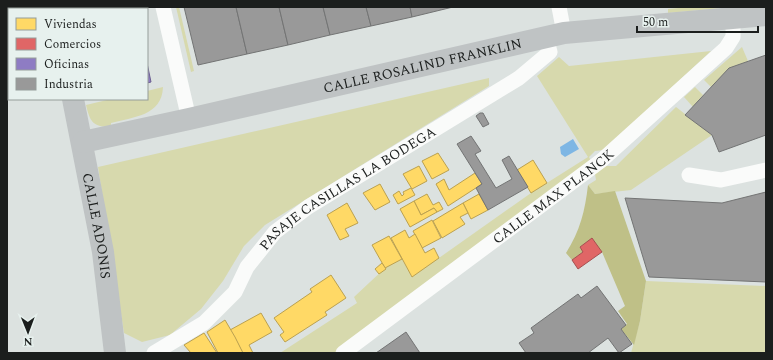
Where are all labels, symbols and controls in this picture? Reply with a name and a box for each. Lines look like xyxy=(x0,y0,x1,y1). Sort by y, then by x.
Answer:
legend xyxy=(8,8,148,100)
scale bar xyxy=(637,8,758,34)
text: 50 m xyxy=(643,13,668,32)
text: Viviendas xyxy=(44,15,97,34)
street label: CALLE ROSALIND FRANKLIN xyxy=(321,32,524,98)
text: Comercios xyxy=(44,35,101,54)
text: Oficinas xyxy=(44,55,89,74)
text: Industria xyxy=(44,75,93,94)
street label: PASAJE CASILLAS LA BODEGA xyxy=(254,121,440,255)
street label: CALLE MAX PLANCK xyxy=(488,144,618,249)
street label: CALLE ADONIS xyxy=(77,171,117,280)
north arrow xyxy=(8,312,48,352)
text: N xyxy=(24,333,33,350)

